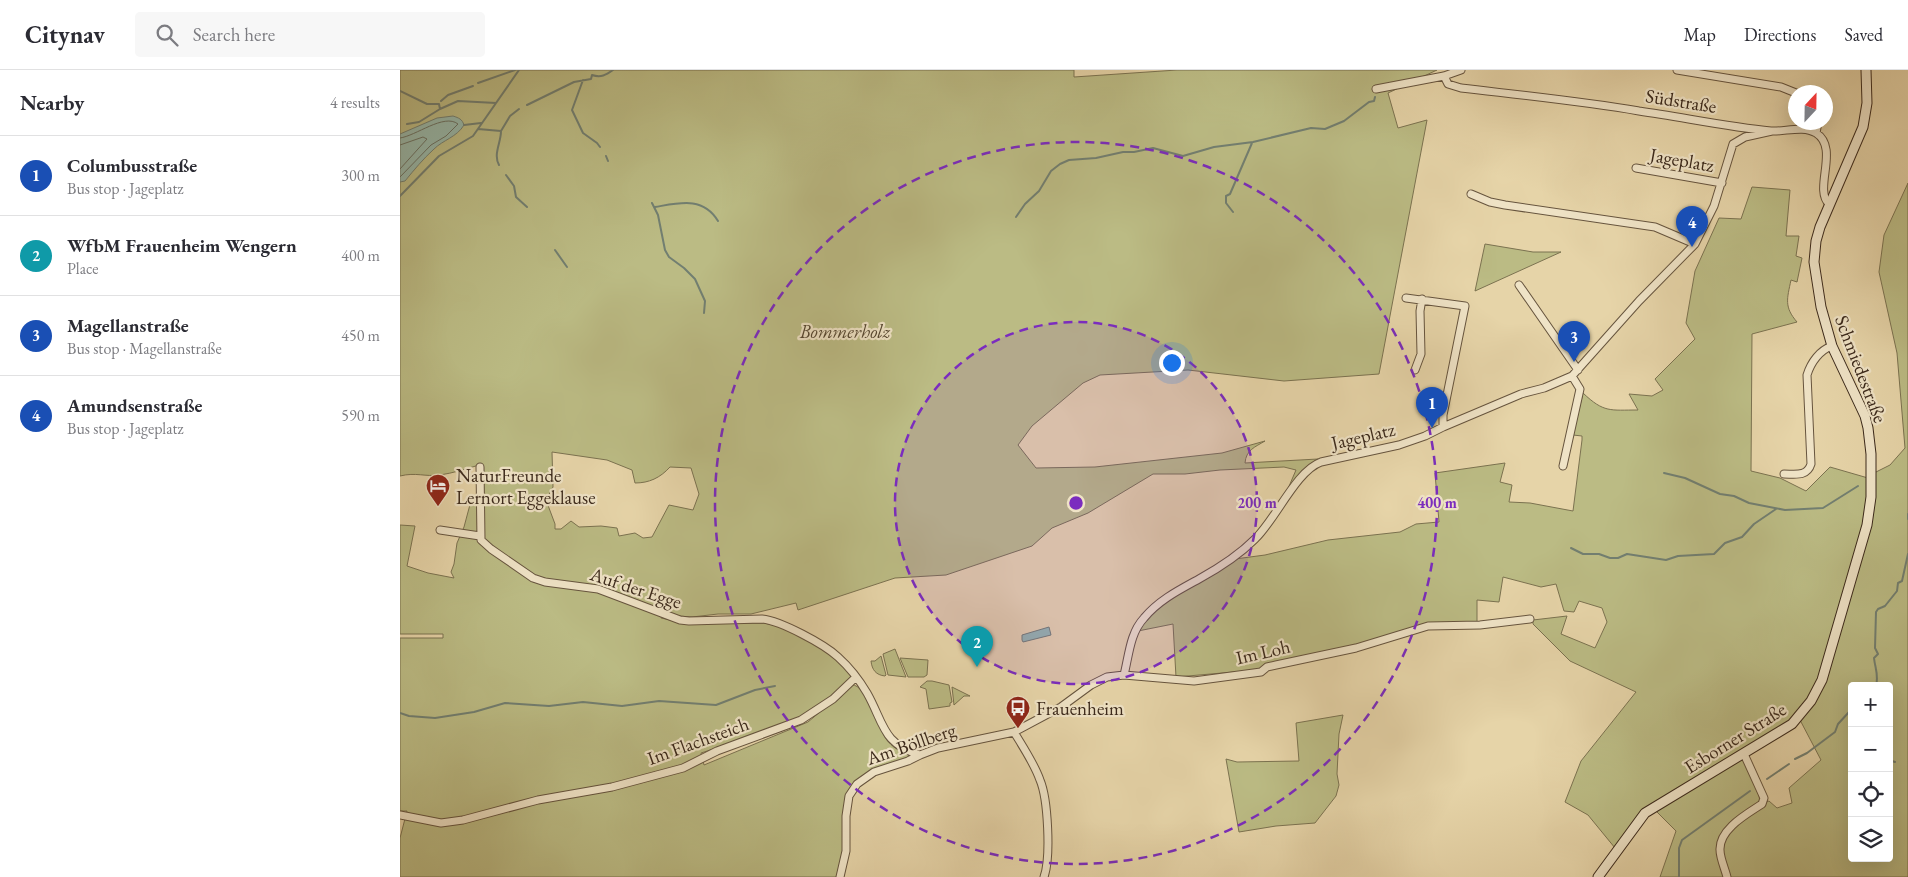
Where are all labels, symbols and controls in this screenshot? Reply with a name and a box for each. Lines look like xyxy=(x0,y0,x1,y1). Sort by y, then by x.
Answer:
search box xyxy=(135,12,485,57)
text: Citynav xyxy=(25,19,105,50)
icon: search xyxy=(153,21,181,49)
text: Search here xyxy=(193,22,275,47)
text: Map xyxy=(1684,23,1716,46)
text: Directions xyxy=(1744,23,1816,46)
text: Saved xyxy=(1844,23,1883,46)
street label: Südstraße xyxy=(1644,83,1718,119)
north arrow xyxy=(1788,85,1833,130)
text: Nearby xyxy=(20,89,84,116)
text: 4 results xyxy=(330,92,380,113)
street label: Jageplatz xyxy=(1646,142,1717,178)
text: Columbusstraße xyxy=(67,153,197,178)
text: 1 xyxy=(32,165,40,186)
text: 300 m xyxy=(341,165,380,186)
text: Bus stop · Jageplatz xyxy=(67,178,184,199)
pin: 4 xyxy=(1676,206,1708,247)
text: WfbM Frauenheim Wengern xyxy=(67,233,297,258)
text: 2 xyxy=(32,245,40,266)
text: 400 m xyxy=(341,245,380,266)
text: Place xyxy=(67,258,99,279)
street label: Schmiedestraße xyxy=(1829,312,1893,426)
text: Magellanstraße xyxy=(67,313,189,338)
park label: Bommerholz xyxy=(799,319,891,344)
pin: 3 xyxy=(1558,321,1590,362)
text: 3 xyxy=(32,325,40,346)
text: 450 m xyxy=(341,325,380,346)
text: Bus stop · Magellanstraße xyxy=(67,338,222,359)
your location xyxy=(1159,350,1185,376)
pin: 1 xyxy=(1416,387,1448,428)
text: Amundsenstraße xyxy=(67,393,202,418)
text: 4 xyxy=(32,405,40,426)
text: 590 m xyxy=(341,405,380,426)
street label: Jageplatz xyxy=(1327,416,1398,456)
text: Bus stop · Jageplatz xyxy=(67,418,184,439)
place label: NaturFreunde Lernort Eggeklause xyxy=(456,463,596,510)
hotel icon: NaturFreunde Lernort Eggeklause xyxy=(425,473,451,507)
text: 200 m xyxy=(1237,493,1277,512)
text: 400 m xyxy=(1417,493,1457,512)
centre of rings xyxy=(1067,494,1085,512)
street label: Auf der Egge xyxy=(586,561,685,615)
pin: 2 xyxy=(961,626,993,667)
street label: Im Loh xyxy=(1233,634,1293,670)
map controls xyxy=(1848,682,1893,862)
button: + xyxy=(1848,682,1893,727)
bus stop icon: Frauenheim xyxy=(1005,695,1031,729)
place label: Frauenheim xyxy=(1036,696,1124,721)
street label: Esborner Straße xyxy=(1679,697,1791,779)
street label: Im Flachsteich xyxy=(644,711,752,771)
street label: Am Böllberg xyxy=(862,717,960,771)
button: − xyxy=(1848,727,1893,772)
button: locate xyxy=(1848,772,1893,817)
button: layers xyxy=(1848,817,1893,862)

